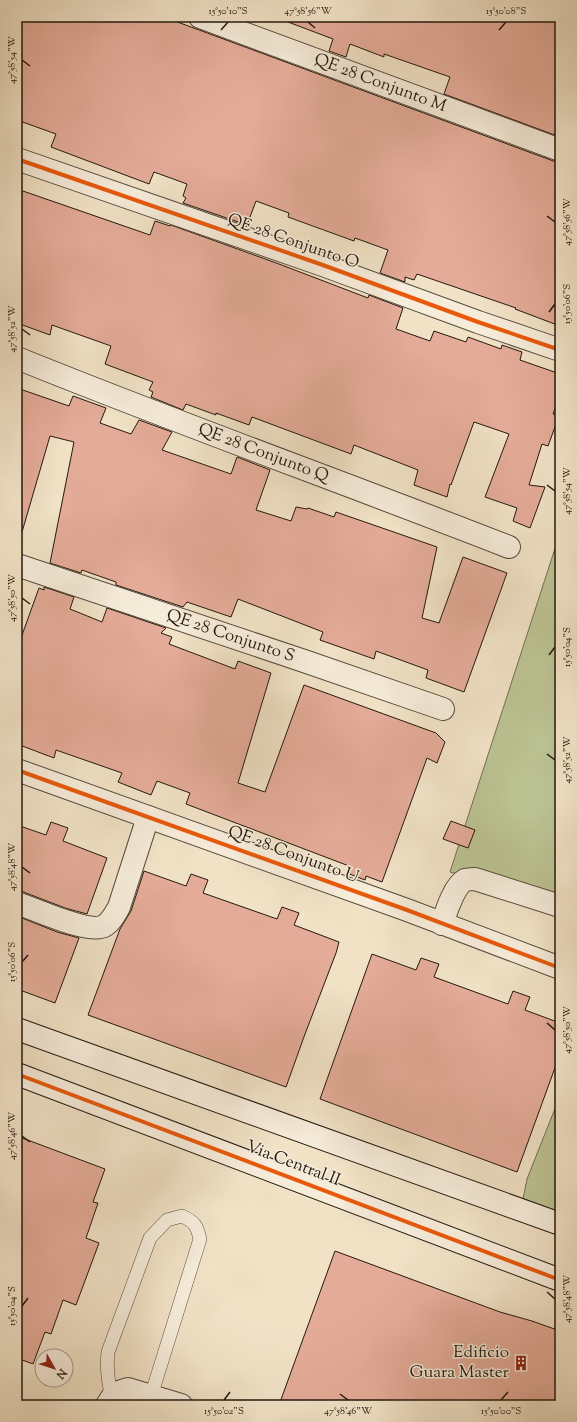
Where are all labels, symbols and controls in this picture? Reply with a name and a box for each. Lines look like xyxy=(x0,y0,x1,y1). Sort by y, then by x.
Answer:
text: 15°50'10"S xyxy=(208,4,248,19)
text: 47°58'56"W xyxy=(284,4,332,19)
text: 15°50'08"S xyxy=(486,4,526,19)
text: 47°58'54"W xyxy=(5,36,20,84)
street label: QE 28 Conjunto M xyxy=(311,48,450,119)
text: 47°58'56"W xyxy=(560,198,575,246)
street label: QE 28 Conjunto O xyxy=(224,208,362,276)
text: 15°50'06"S xyxy=(560,284,575,324)
text: 47°58'52"W xyxy=(5,306,20,353)
street label: QE 28 Conjunto Q xyxy=(194,418,334,490)
text: 47°58'54"W xyxy=(560,467,575,515)
text: 47°58'50"W xyxy=(5,574,20,622)
street label: QE 28 Conjunto S xyxy=(163,604,298,669)
text: 15°50'04"S xyxy=(560,627,575,667)
text: 47°58'52"W xyxy=(560,737,575,784)
street label: QE 28 Conjunto U xyxy=(224,820,362,890)
text: 47°58'48"W xyxy=(5,843,20,891)
text: 15°50'06"S xyxy=(5,942,20,982)
text: 47°58'50"W xyxy=(560,1006,575,1054)
text: 47°58'46"W xyxy=(5,1112,20,1160)
street label: Via Central II xyxy=(242,1135,344,1193)
text: 47°58'48"W xyxy=(560,1275,575,1323)
text: 15°50'04"S xyxy=(5,1286,20,1326)
place label: Edificio Guara Master xyxy=(410,1341,510,1385)
north arrow xyxy=(34,1348,74,1388)
building icon: Edificio Guara Master xyxy=(512,1354,530,1372)
text: N xyxy=(52,1364,71,1382)
text: 15°50'02"S xyxy=(204,1404,244,1419)
text: 47°58'46"W xyxy=(324,1404,372,1419)
text: 15°50'00"S xyxy=(481,1404,521,1419)

